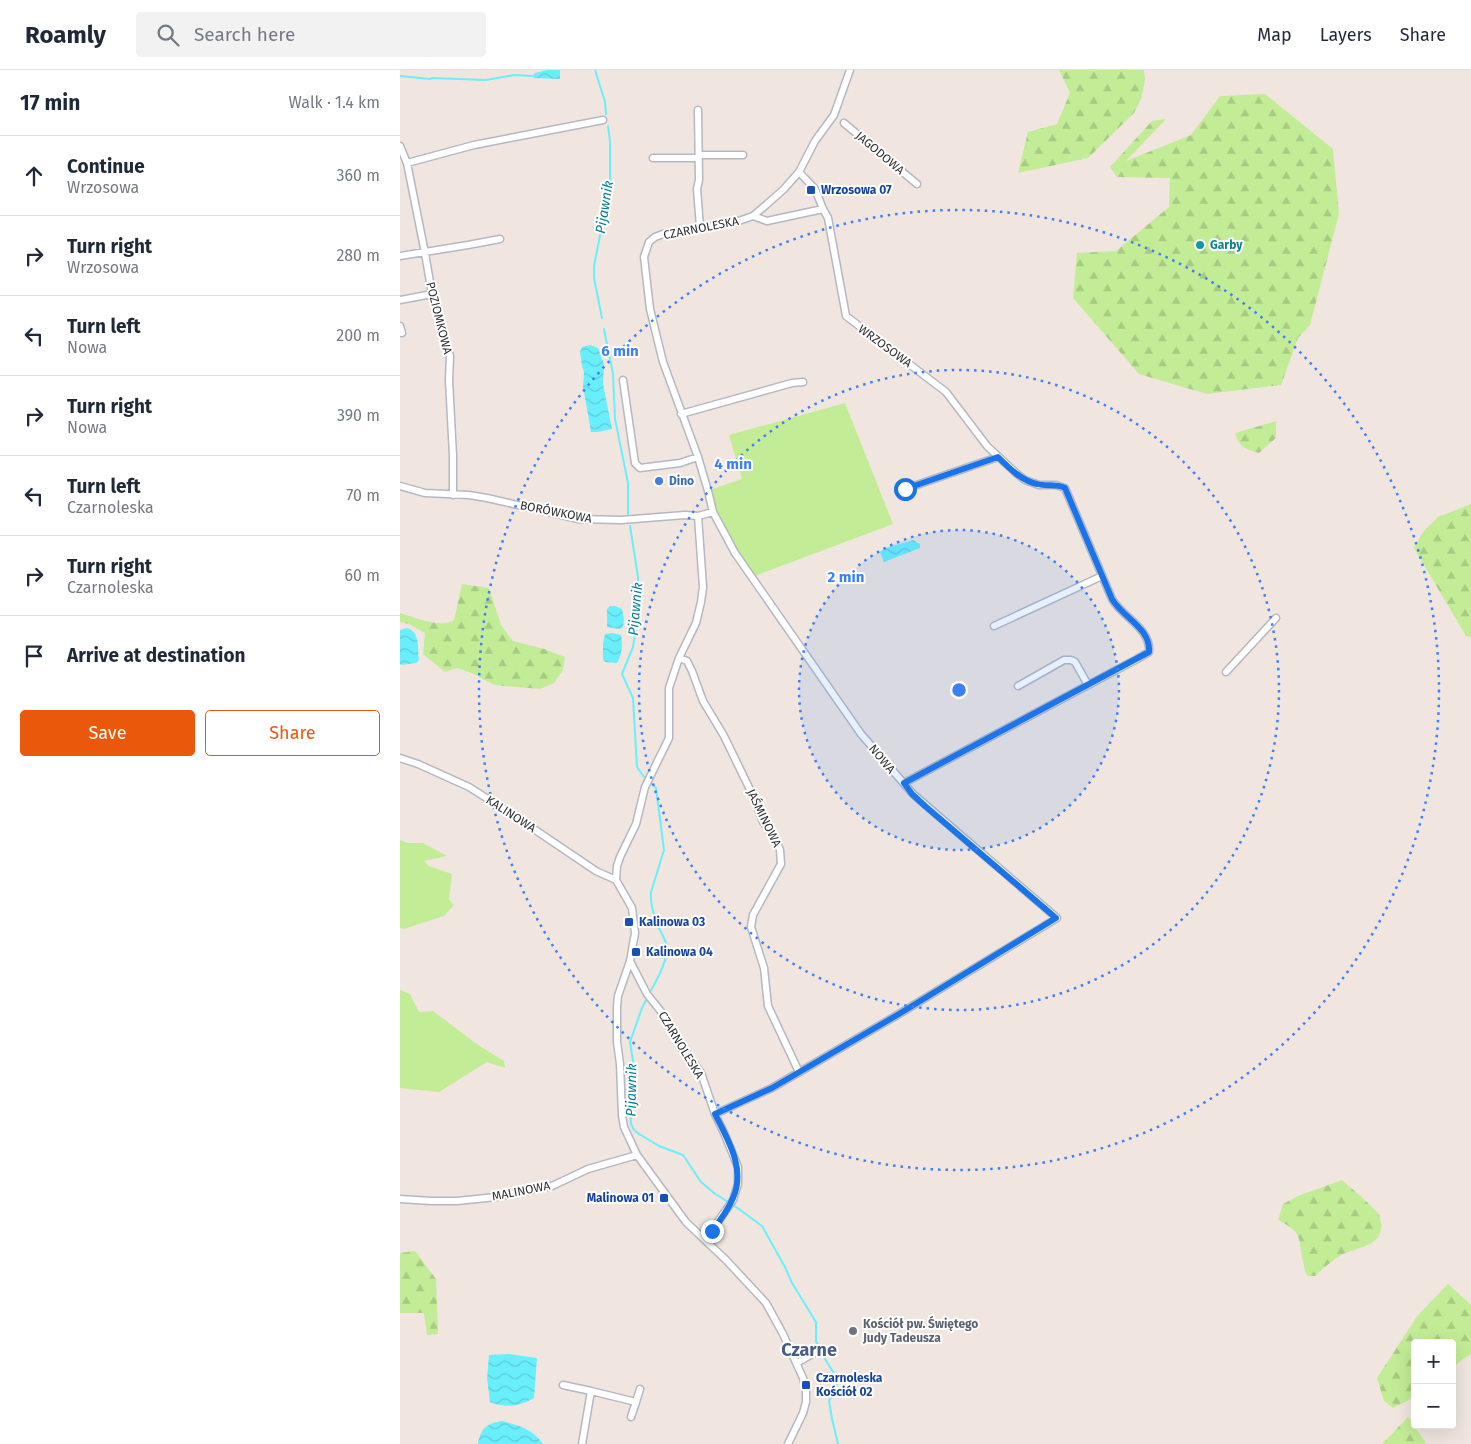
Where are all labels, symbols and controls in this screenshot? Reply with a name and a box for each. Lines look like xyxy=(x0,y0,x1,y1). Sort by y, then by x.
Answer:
search box xyxy=(136,12,486,57)
text: Roamly xyxy=(25,21,106,49)
icon: search xyxy=(154,21,182,49)
text: Search here xyxy=(194,23,295,46)
text: Map xyxy=(1257,24,1292,46)
text: Layers xyxy=(1320,24,1372,46)
text: Share xyxy=(1400,24,1446,46)
text: 17 min xyxy=(20,90,80,116)
text: Walk · 1.4 km xyxy=(289,93,380,112)
street label: JAGODOWA xyxy=(853,129,907,177)
text: Continue xyxy=(67,155,145,178)
icon: ahead xyxy=(20,162,48,190)
text: 360 m xyxy=(337,166,380,185)
text: Wrzosowa xyxy=(67,178,139,197)
water label: Pijawnik xyxy=(592,179,617,235)
place label: Wrzosowa 07 xyxy=(821,183,892,197)
marker: Wrzosowa 07 xyxy=(805,184,817,196)
street label: CZARNOLESKA xyxy=(662,214,740,242)
text: Turn right xyxy=(67,235,152,258)
place label: Garby xyxy=(1210,238,1243,252)
marker: Garby xyxy=(1194,239,1206,251)
icon: right xyxy=(20,242,48,270)
text: 280 m xyxy=(336,246,380,265)
text: Wrzosowa xyxy=(67,258,139,277)
street label: POZIOMKOWA xyxy=(423,280,455,356)
text: Turn left xyxy=(67,315,141,338)
icon: left xyxy=(20,322,48,350)
street label: WRZOSOWA xyxy=(855,322,915,370)
text: 200 m xyxy=(336,326,380,345)
text: Nowa xyxy=(67,338,107,357)
text: 6 min xyxy=(601,342,639,360)
text: Turn right xyxy=(67,395,152,418)
icon: right xyxy=(20,402,48,430)
text: 390 m xyxy=(337,406,380,425)
text: Nowa xyxy=(67,418,107,437)
text: 4 min xyxy=(714,455,752,473)
place label: Dino xyxy=(669,474,694,488)
text: Turn left xyxy=(67,475,141,498)
marker: Dino xyxy=(653,475,665,487)
route start xyxy=(894,478,917,501)
icon: left xyxy=(20,482,48,510)
text: 70 m xyxy=(346,486,380,505)
street label: BORÓWKOWA xyxy=(519,497,593,526)
text: Czarnoleska xyxy=(67,498,154,517)
text: Turn right xyxy=(67,555,152,578)
icon: right xyxy=(20,562,48,590)
text: 60 m xyxy=(345,566,380,585)
text: 2 min xyxy=(828,568,864,586)
text: Czarnoleska xyxy=(67,578,154,597)
water label: Pijawnik xyxy=(625,581,646,636)
icon: arrive xyxy=(20,642,48,670)
text: Arrive at destination xyxy=(67,644,246,667)
centre of rings xyxy=(950,681,968,699)
button: Save xyxy=(20,710,195,756)
button: Share xyxy=(205,710,380,756)
street label: NOWA xyxy=(866,742,898,776)
street label: JAŚMINOWA xyxy=(744,786,785,850)
street label: KALINOWA xyxy=(483,793,539,835)
place label: Kalinowa 03 xyxy=(639,915,705,929)
marker: Kalinowa 03 xyxy=(623,916,635,928)
place label: Kalinowa 04 xyxy=(646,945,713,959)
marker: Kalinowa 04 xyxy=(630,946,642,958)
street label: CZARNOLESKA xyxy=(655,1009,707,1081)
water label: Pijawnik xyxy=(623,1063,640,1117)
street label: MALINOWA xyxy=(491,1178,551,1204)
place label: Malinowa 01 xyxy=(587,1191,654,1205)
marker: Malinowa 01 xyxy=(658,1192,670,1204)
route end xyxy=(701,1220,724,1243)
place label: Kościół pw. Świętego Judy Tadeusza xyxy=(862,1315,978,1345)
marker: Kościół pw. Świętego Judy Tadeusza xyxy=(847,1325,859,1337)
district label: Czarne xyxy=(781,1339,837,1361)
map controls xyxy=(1411,1339,1456,1429)
button: + xyxy=(1411,1339,1456,1384)
place label: Czarnoleska Kościół 02 xyxy=(816,1371,883,1399)
marker: Czarnoleska Kościół 02 xyxy=(800,1379,812,1391)
button: − xyxy=(1411,1384,1456,1429)

